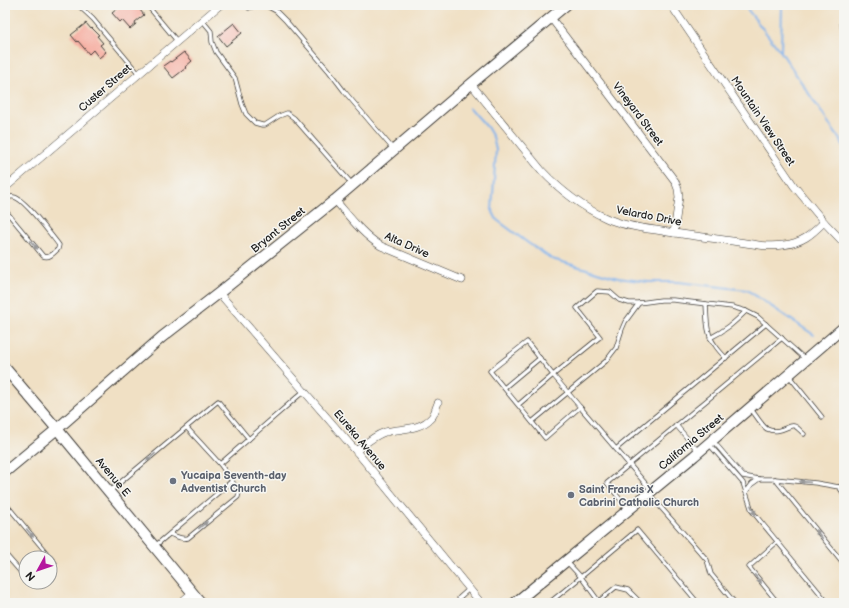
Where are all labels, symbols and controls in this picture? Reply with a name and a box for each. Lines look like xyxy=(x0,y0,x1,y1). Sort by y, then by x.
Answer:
street label: Custer Street xyxy=(76,61,135,115)
street label: Mountain View Street xyxy=(728,74,798,169)
street label: Vineyard Street xyxy=(610,80,666,149)
street label: Velardo Drive xyxy=(615,203,683,229)
street label: Bryant Street xyxy=(248,204,308,256)
street label: Alta Drive xyxy=(383,229,432,261)
one-way arrow xyxy=(30,240,39,251)
street label: Eureka Avenue xyxy=(331,407,389,473)
street label: California Street xyxy=(656,411,726,473)
one-way arrow xyxy=(146,453,157,462)
street label: Avenue E xyxy=(93,455,133,499)
place label: Yucaipa Seventh-day Adventist Church xyxy=(180,469,286,495)
marker: Yucaipa Seventh-day Adventist Church xyxy=(168,476,178,486)
one-way arrow xyxy=(799,479,811,486)
place label: Saint Francis X Cabrini Catholic Church xyxy=(579,483,699,509)
marker: Saint Francis X Cabrini Catholic Church xyxy=(566,490,576,500)
one-way arrow xyxy=(750,504,756,516)
one-way arrow xyxy=(198,521,208,530)
one-way arrow xyxy=(25,527,34,538)
one-way arrow xyxy=(815,529,824,540)
north arrow xyxy=(18,550,58,590)
text: N xyxy=(23,569,38,583)
one-way arrow xyxy=(754,573,762,584)

